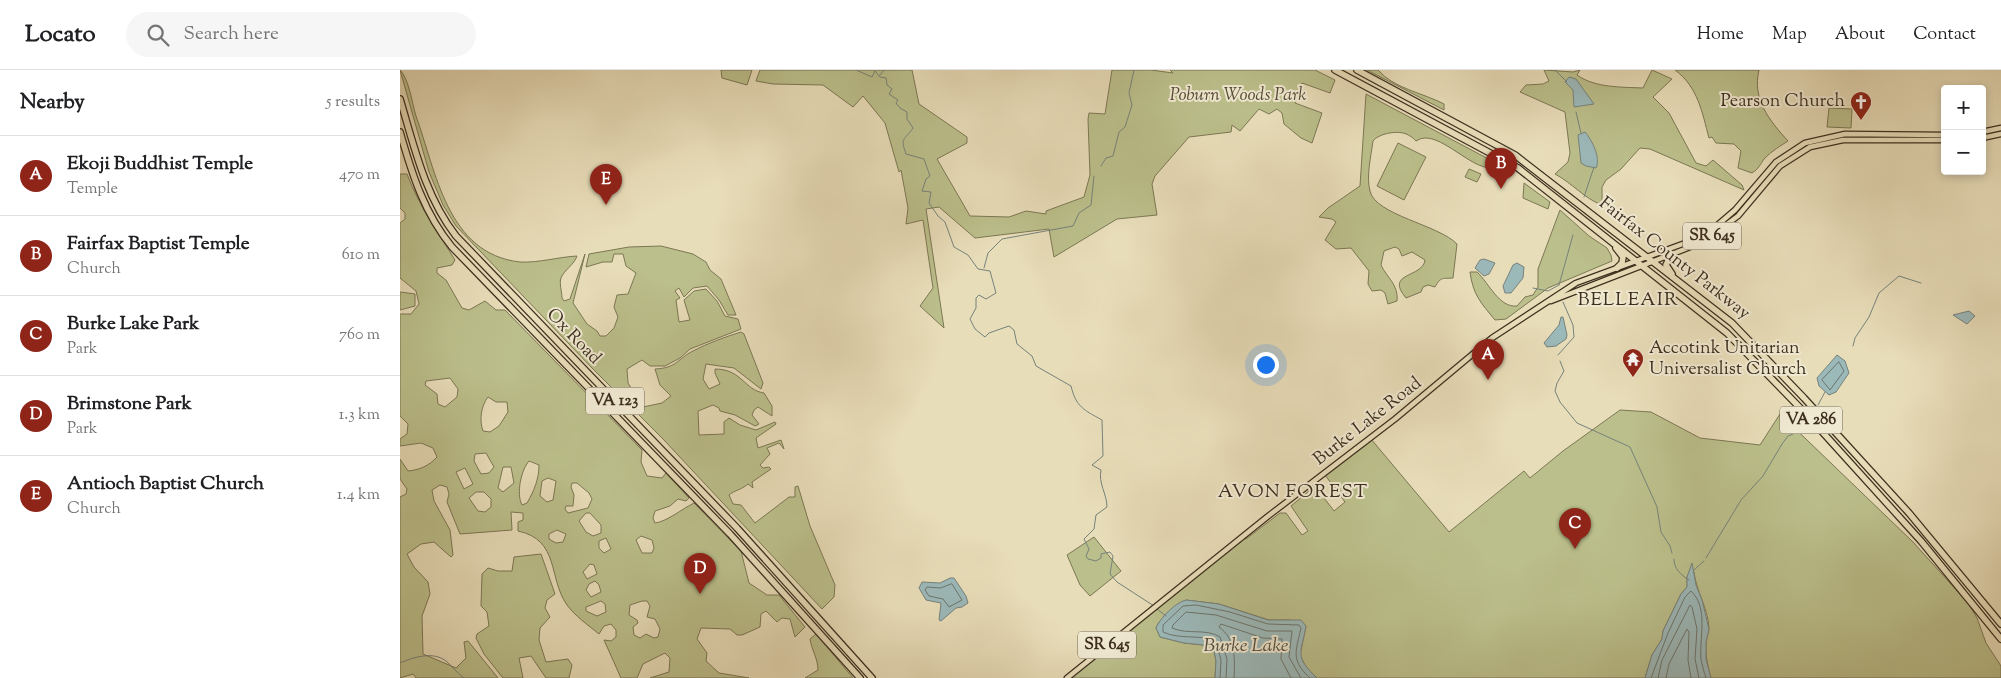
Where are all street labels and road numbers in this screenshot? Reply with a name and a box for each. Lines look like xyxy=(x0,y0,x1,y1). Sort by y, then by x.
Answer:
street label: Fairfax County Parkway xyxy=(1593,191,1755,327)
road number: SR 645 xyxy=(1683,223,1741,250)
street label: Ox Road xyxy=(540,303,606,371)
street label: Burke Lake Road xyxy=(1308,371,1428,473)
road number: VA 123 xyxy=(586,388,644,414)
road number: VA 286 xyxy=(1780,406,1842,434)
road number: SR 645 xyxy=(1078,632,1136,658)

